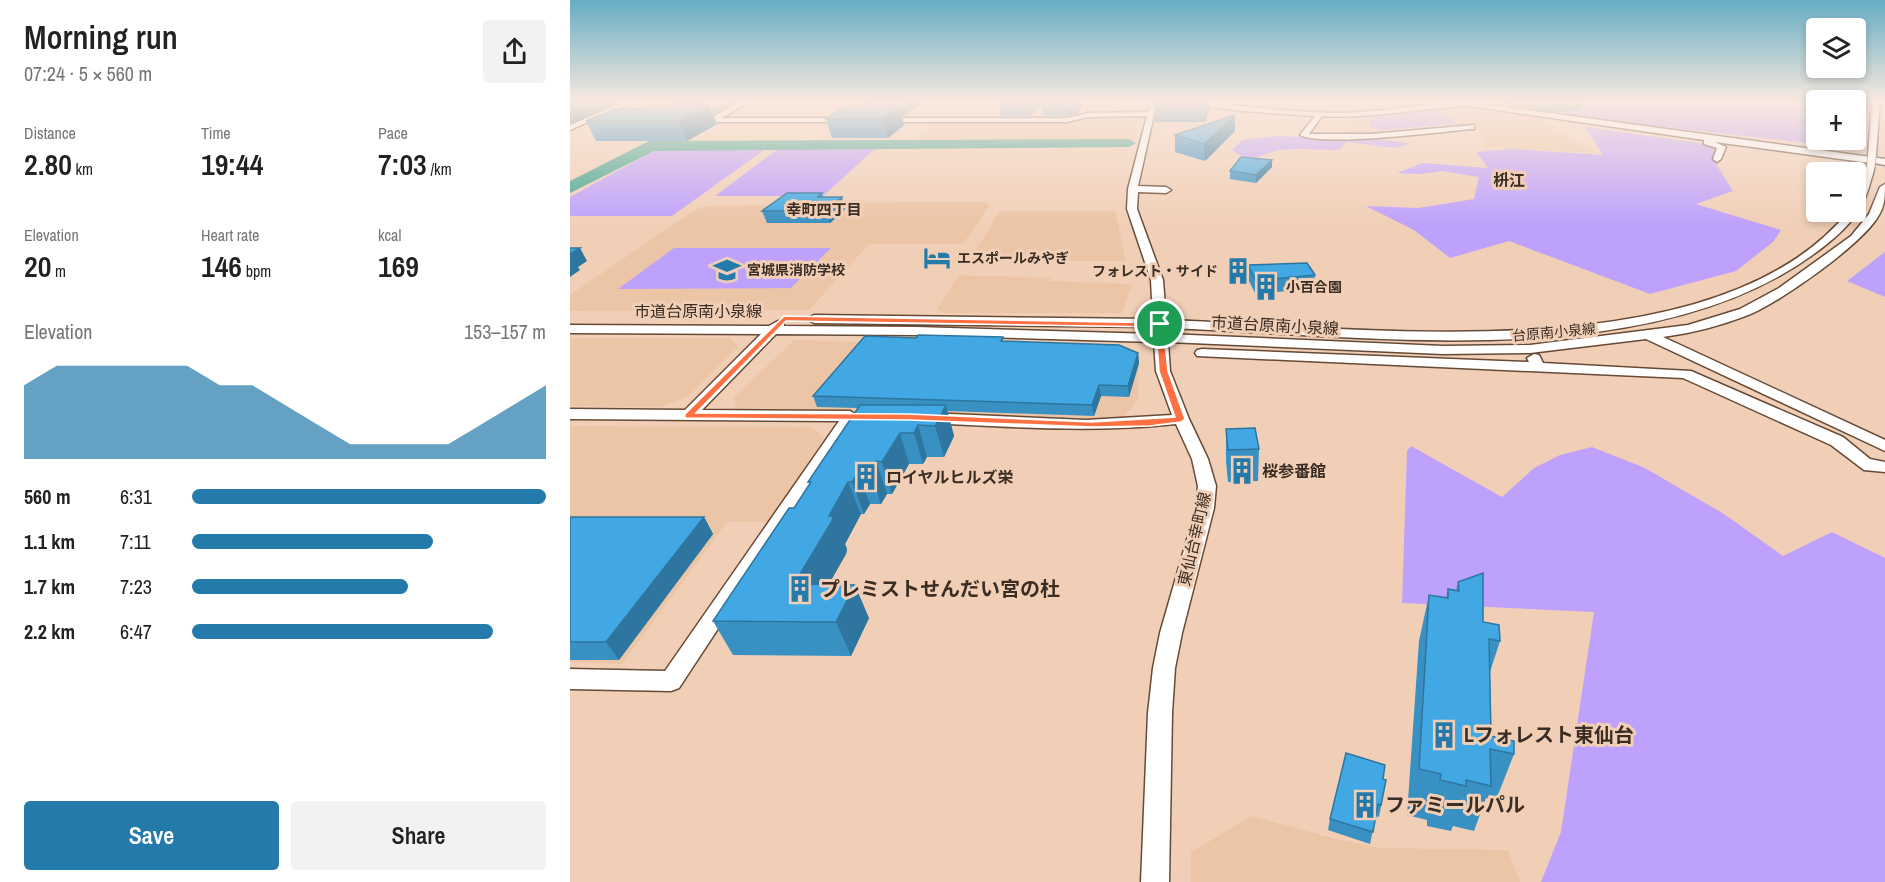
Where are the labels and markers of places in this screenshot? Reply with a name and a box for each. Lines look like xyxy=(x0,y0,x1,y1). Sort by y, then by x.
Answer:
hotel icon: エスポールみやぎ xyxy=(922,243,952,273)
place label: エスポールみやぎ xyxy=(957,249,1069,267)
school or university icon: 宮城県消防学校 xyxy=(712,255,742,285)
building icon: フォレスト・サイド xyxy=(1223,256,1253,286)
place label: 宮城県消防学校 xyxy=(747,261,845,279)
place label: フォレスト・サイド xyxy=(1092,262,1218,280)
building icon: 小百合園 xyxy=(1251,272,1281,302)
place label: 小百合園 xyxy=(1286,278,1342,296)
pin xyxy=(1134,298,1185,349)
building icon: 桜参番館 xyxy=(1227,456,1257,486)
place label: 桜参番館 xyxy=(1262,460,1326,482)
building icon: ロイヤルヒルズ栄 xyxy=(851,462,881,492)
place label: ロイヤルヒルズ栄 xyxy=(886,466,1014,488)
building icon: プレミストせんだい宮の杜 xyxy=(785,574,815,604)
place label: プレミストせんだい宮の杜 xyxy=(820,575,1060,602)
building icon: Lフォレスト東仙台 xyxy=(1429,720,1459,750)
place label: Lフォレスト東仙台 xyxy=(1464,721,1634,748)
building icon: ファミールパル xyxy=(1350,790,1380,820)
place label: ファミールパル xyxy=(1385,791,1525,818)

